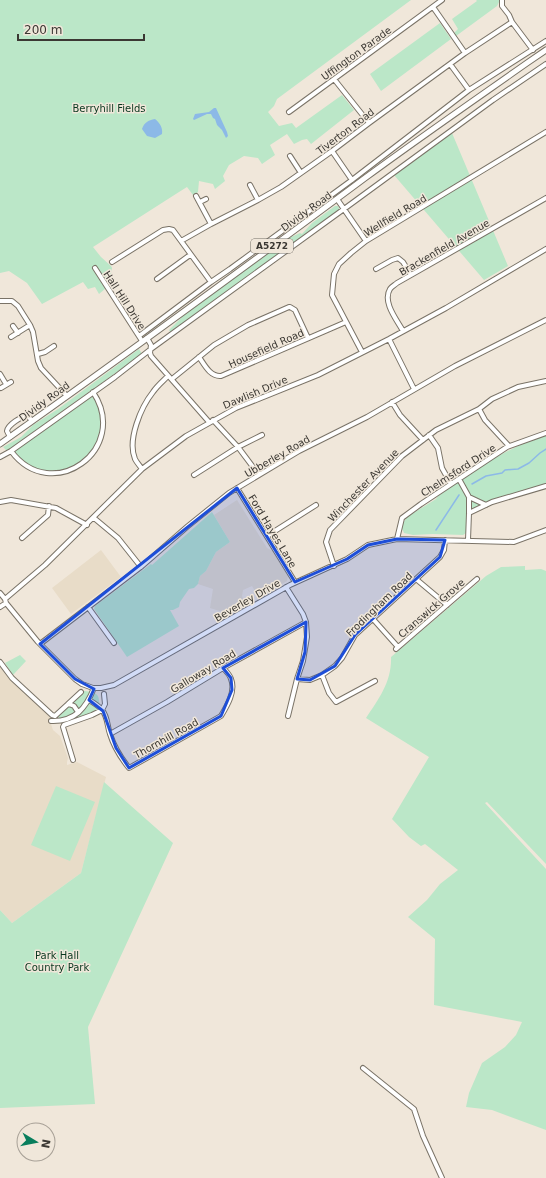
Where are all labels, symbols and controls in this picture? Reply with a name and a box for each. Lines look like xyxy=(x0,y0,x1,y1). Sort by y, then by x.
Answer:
scale bar xyxy=(18,16,144,42)
text: 200 m xyxy=(24,23,62,37)
street label: Uffington Parade xyxy=(319,24,393,82)
park label: Berryhill Fields xyxy=(72,103,146,114)
street label: Tiverton Road xyxy=(313,106,376,157)
street label: Dividy Road xyxy=(279,189,334,233)
street label: Wellfield Road xyxy=(362,192,428,238)
street label: Brackenfield Avenue xyxy=(397,217,491,278)
road number: A5272 xyxy=(251,239,293,253)
street label: Hall Hill Drive xyxy=(101,269,148,332)
street label: Housefield Road xyxy=(227,327,306,370)
street label: Dawlish Drive xyxy=(221,374,289,411)
street label: Dividy Road xyxy=(17,379,72,423)
street label: Ubberley Road xyxy=(243,433,312,480)
street label: Chelmsford Drive xyxy=(419,442,498,499)
street label: Winchester Avenue xyxy=(326,447,401,524)
street label: Ford Hayes Lane xyxy=(246,493,299,570)
street label: Frodingham Road xyxy=(344,570,415,639)
street label: Beverley Drive xyxy=(213,577,282,624)
street label: Cranswick Grove xyxy=(396,577,467,640)
street label: Galloway Road xyxy=(169,648,238,695)
street label: Thornhill Road xyxy=(131,716,200,761)
park label: Park Hall Country Park xyxy=(25,950,89,973)
north arrow xyxy=(16,1122,56,1162)
text: N xyxy=(38,1138,53,1149)

